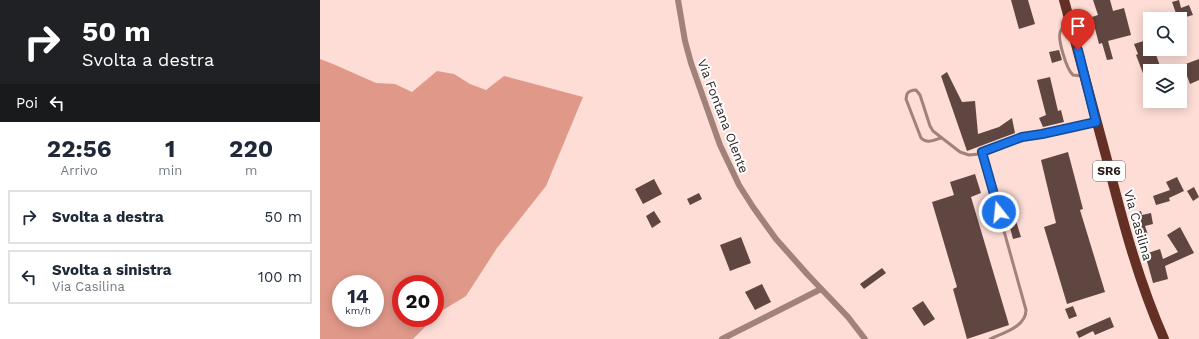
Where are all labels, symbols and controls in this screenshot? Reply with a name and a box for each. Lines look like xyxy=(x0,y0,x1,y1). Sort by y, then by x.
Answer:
pin xyxy=(1061,9,1095,50)
map controls xyxy=(1143,12,1187,108)
button: search xyxy=(1143,12,1187,56)
text: 50 m xyxy=(82,15,151,48)
icon: arrive xyxy=(1067,15,1089,37)
icon: right xyxy=(16,16,68,68)
text: Svolta a destra xyxy=(82,49,214,70)
street label: Via Fontana Olente xyxy=(694,57,752,175)
button: layers xyxy=(1143,64,1187,108)
icon: left xyxy=(46,92,68,114)
text: Poi xyxy=(16,94,38,112)
text: 22:56 xyxy=(47,135,111,163)
text: 1 xyxy=(165,135,175,163)
text: 220 xyxy=(229,135,273,163)
road number: SR6 xyxy=(1093,161,1125,181)
text: Arrivo xyxy=(61,163,98,178)
text: min xyxy=(158,163,182,178)
text: m xyxy=(245,163,257,178)
street label: Via Casilina xyxy=(1121,188,1155,263)
position arrow xyxy=(978,191,1020,233)
icon: right xyxy=(18,206,40,228)
text: Svolta a destra xyxy=(52,208,164,226)
text: 50 m xyxy=(265,208,302,226)
text: Svolta a sinistra xyxy=(52,261,172,279)
icon: left xyxy=(18,266,40,288)
text: 100 m xyxy=(258,268,302,286)
speed limit sign: 20 xyxy=(392,275,444,327)
text: Via Casilina xyxy=(52,279,125,294)
text: 14 xyxy=(347,284,369,308)
text: km/h xyxy=(345,305,371,316)

